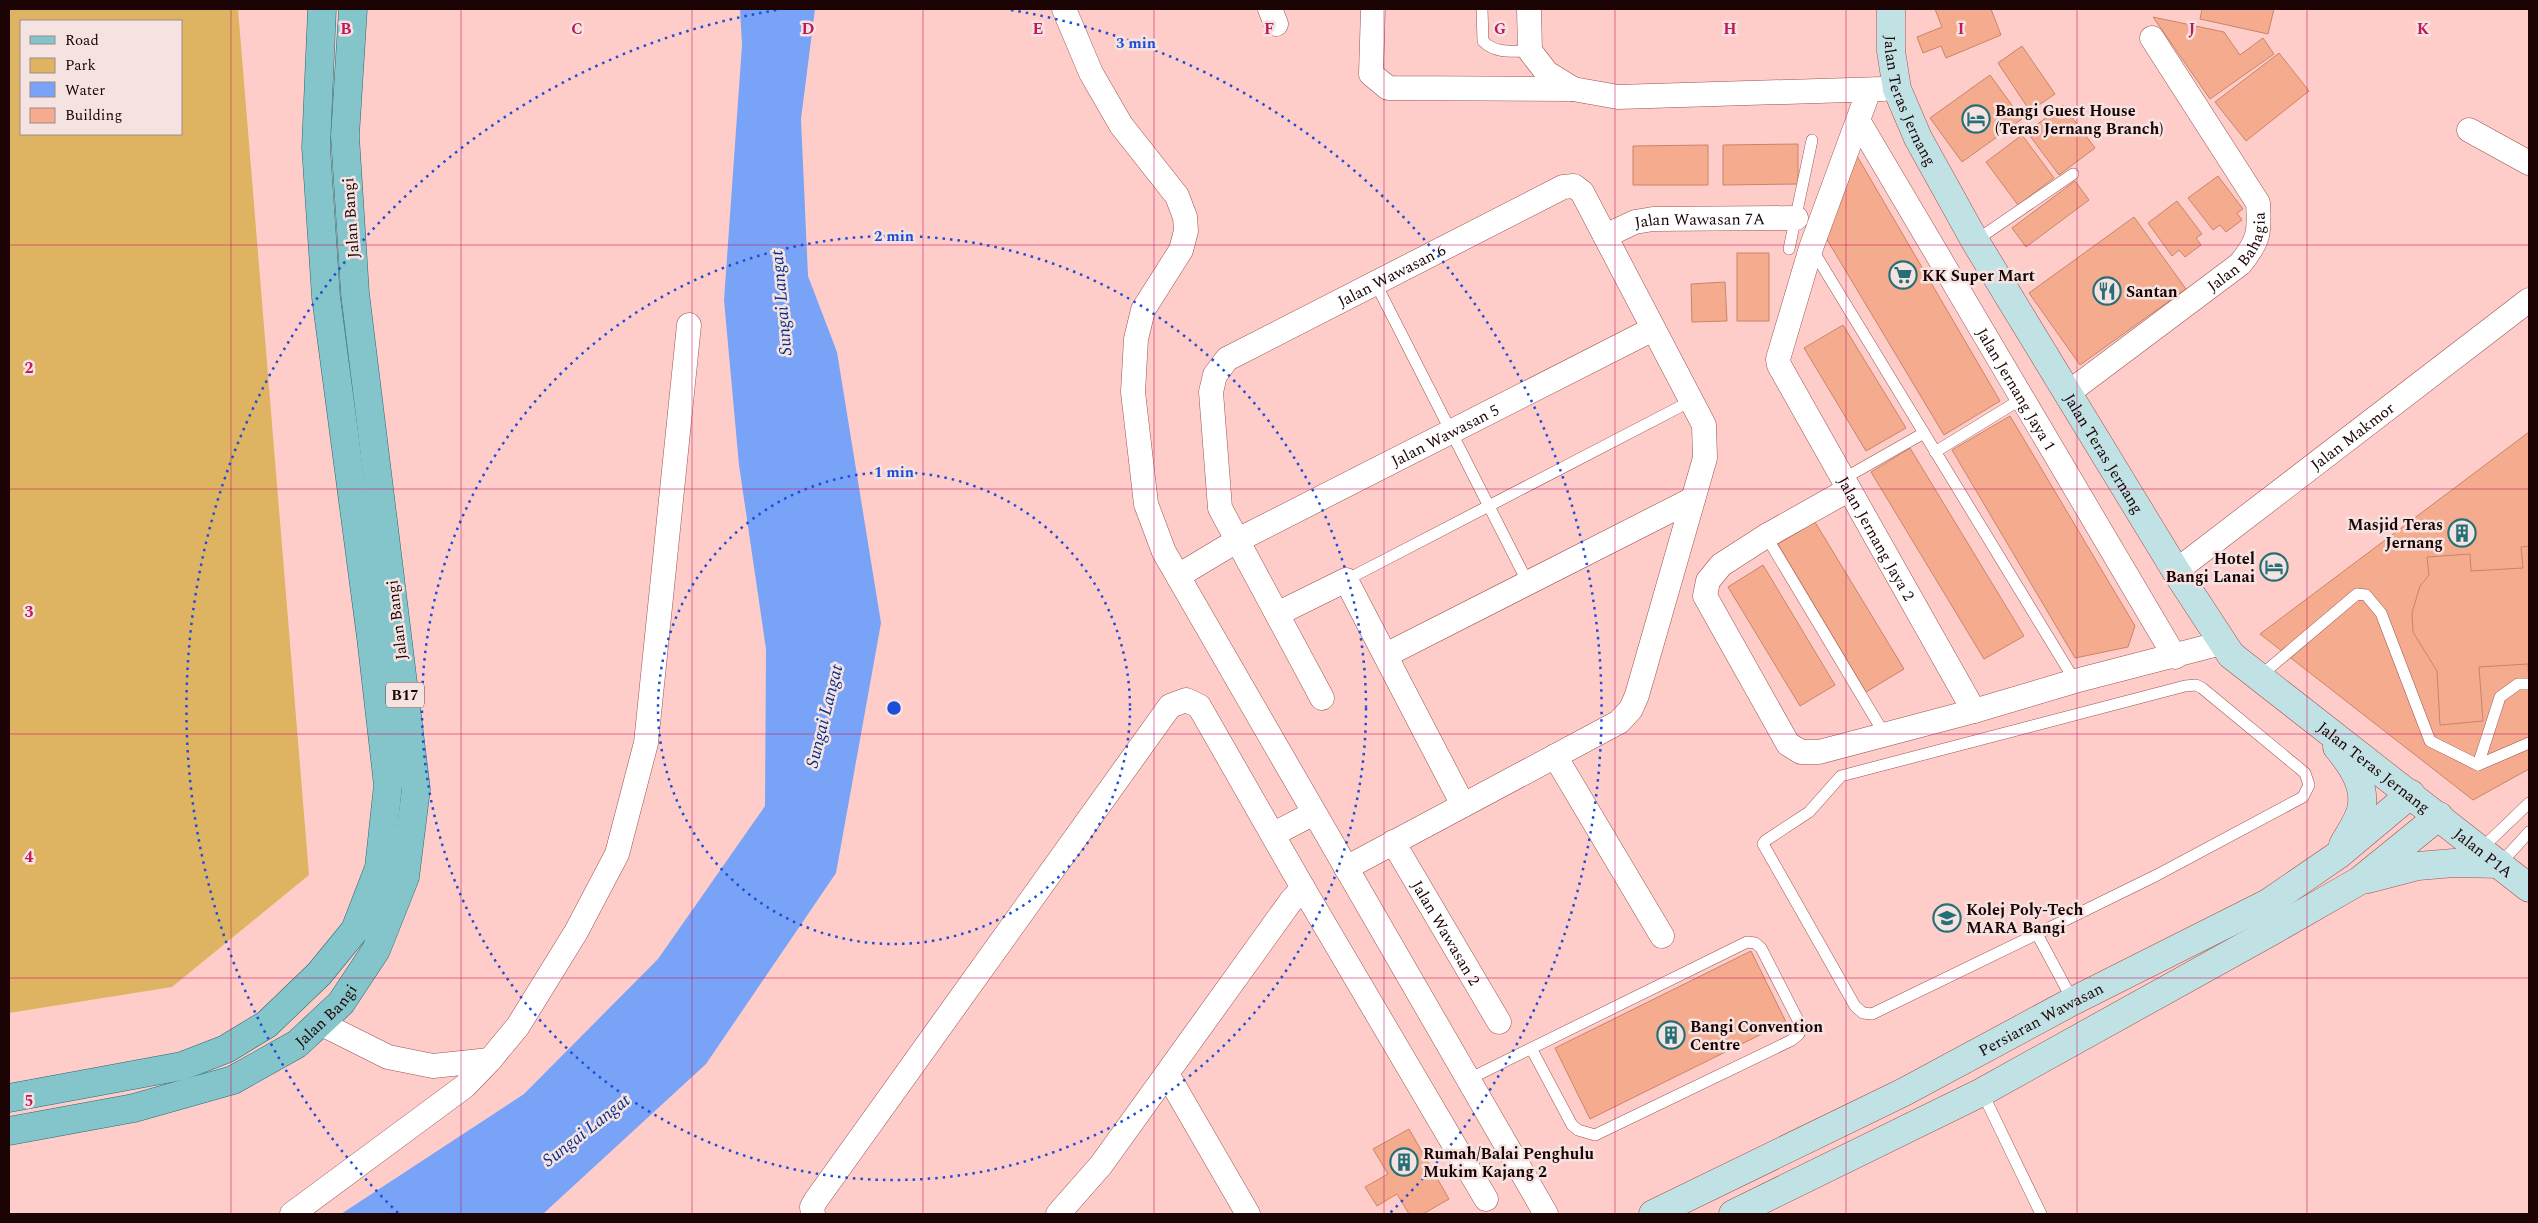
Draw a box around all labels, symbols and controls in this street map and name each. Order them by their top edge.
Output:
text: B [340,17,352,41]
text: C [571,17,583,41]
text: D [802,17,815,41]
text: E [1033,17,1043,41]
text: F [1264,17,1274,41]
text: G [1494,17,1506,41]
text: H [1723,17,1737,41]
text: I [1958,17,1964,41]
text: J [2189,17,2196,41]
text: K [2417,17,2430,41]
legend [20,20,182,135]
text: Road [65,29,99,52]
text: 3 min [1116,32,1156,55]
street label: Jalan Teras Jernang [1878,35,1942,171]
text: Park [65,54,96,77]
text: Water [65,79,105,102]
place label: Bangi Guest House (Teras Jernang Branch) [1995,99,2163,141]
text: Building [65,104,122,127]
hotel icon: Bangi Guest House (Teras Jernang Branch) [1961,104,1991,134]
street label: Jalan Bangi [336,177,366,259]
street label: Jalan Wawasan 7A [1633,207,1765,235]
street label: Jalan Bahagia [2202,212,2272,298]
text: 2 min [874,225,914,248]
street label: Jalan Wawasan 6 [1333,238,1450,314]
water label: Sungai Langat [763,249,800,357]
supermarket icon: KK Super Mart [1888,260,1918,290]
place label: KK Super Mart [1922,264,2035,288]
restaurant icon: Santan [2092,276,2122,306]
place label: Santan [2126,280,2178,304]
street label: Jalan Jernang Jaya 1 [1970,323,2062,456]
text: 2 [25,356,34,380]
street label: Jalan Teras Jernang [2057,389,2149,519]
street label: Jalan Makmor [2306,397,2400,477]
street label: Jalan Wawasan 5 [1387,398,1504,473]
text: 1 min [874,461,914,484]
street label: Jalan Jernang Jaya 2 [1831,472,1920,605]
place label: Masjid Teras Jernang [2348,513,2443,555]
building icon: Masjid Teras Jernang [2447,518,2477,548]
place label: Hotel Bangi Lanai [2165,547,2255,589]
hotel icon: Hotel Bangi Lanai [2259,552,2289,582]
street label: Jalan Bangi [380,578,414,661]
text: 3 [25,600,34,624]
water label: Sungai Langat [799,661,850,771]
road number: B17 [386,682,424,708]
centre of rings [885,699,903,717]
street label: Jalan Teras Jernang [2312,716,2435,820]
street label: Jalan P1A [2448,822,2518,884]
text: 4 [25,845,34,869]
street label: Jalan Wawasan 2 [1405,876,1486,990]
place label: Kolej Poly-Tech MARA Bangi [1966,898,2083,940]
school or university icon: Kolej Poly-Tech MARA Bangi [1932,903,1962,933]
street label: Persiaran Wawasan [1974,977,2108,1063]
street label: Jalan Bangi [290,980,363,1053]
place label: Bangi Convention Centre [1690,1015,1823,1057]
building icon: Bangi Convention Centre [1656,1020,1686,1050]
water label: Sungai Langat [536,1087,636,1174]
text: 5 [25,1089,33,1113]
place label: Rumah/Balai Penghulu Mukim Kajang 2 [1423,1142,1594,1184]
building icon: Rumah/Balai Penghulu Mukim Kajang 2 [1389,1147,1419,1177]

